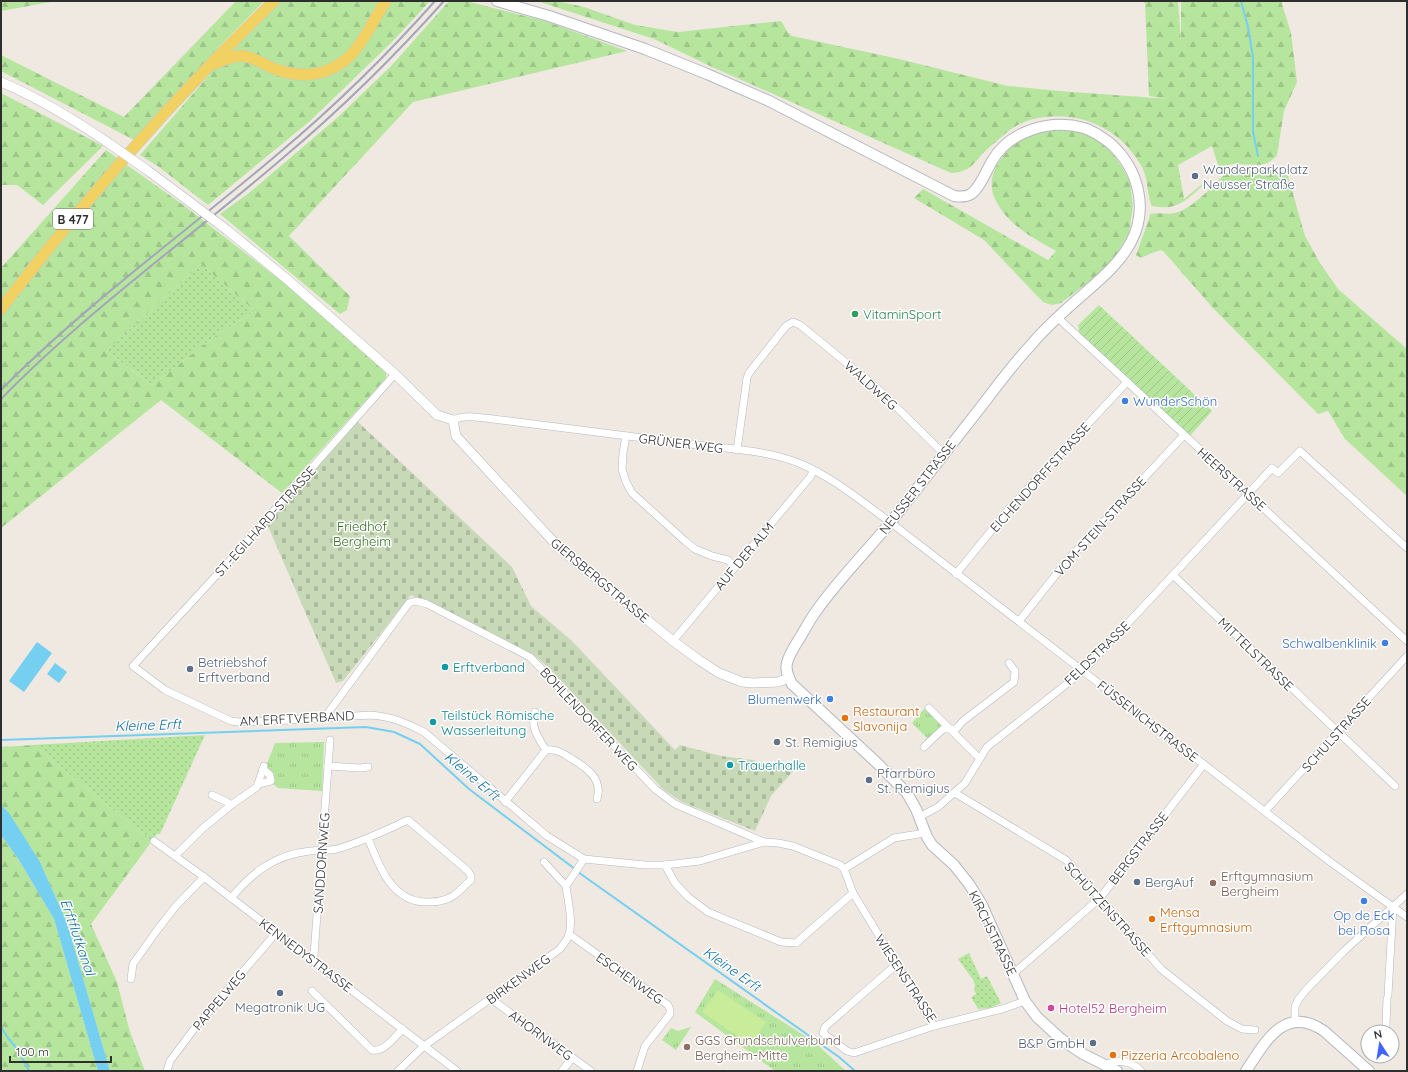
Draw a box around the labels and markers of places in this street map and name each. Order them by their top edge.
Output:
place label: Wanderparkplatz Neusser Straße [1203,161,1308,192]
marker: Wanderparkplatz Neusser Straße [1190,171,1200,181]
place label: VitaminSport [863,306,941,322]
marker: VitaminSport [850,309,860,319]
place label: WunderSchön [1133,393,1217,409]
marker: WunderSchön [1120,396,1130,406]
place label: Schwalbenklinik [1282,635,1377,651]
marker: Schwalbenklinik [1380,638,1390,648]
place label: Betriebshof Erftverband [198,654,270,685]
place label: Erftverband [453,659,525,675]
marker: Erftverband [440,662,450,672]
marker: Betriebshof Erftverband [185,664,195,674]
place label: Blumenwerk [747,691,822,707]
marker: Blumenwerk [825,694,835,704]
place label: Restaurant Slavonija [853,703,919,734]
place label: Teilstück Römische Wasserleitung [441,707,554,738]
marker: Restaurant Slavonija [840,713,850,723]
marker: Teilstück Römische Wasserleitung [428,717,438,727]
place label: St. Remigius [785,734,858,750]
marker: St. Remigius [772,737,782,747]
place label: Trauerhalle [738,757,806,773]
marker: Trauerhalle [725,760,735,770]
place label: Pfarrbüro St. Remigius [877,765,950,796]
marker: Pfarrbüro St. Remigius [864,775,874,785]
place label: Erftgymnasium Bergheim [1221,868,1313,899]
place label: BergAuf [1145,874,1194,890]
marker: BergAuf [1132,877,1142,887]
marker: Erftgymnasium Bergheim [1208,878,1218,888]
marker: Op de Eck bei Rosa [1359,896,1369,906]
place label: Mensa Erftgymnasium [1160,904,1252,935]
place label: Op de Eck bei Rosa [1333,907,1395,938]
marker: Mensa Erftgymnasium [1147,914,1157,924]
marker: Megatronik UG [275,988,285,998]
place label: Megatronik UG [235,999,325,1015]
place label: Hotel52 Bergheim [1059,1000,1167,1016]
marker: Hotel52 Bergheim [1046,1003,1056,1013]
place label: GGS Grundschulverbund Bergheim-Mitte [695,1032,841,1063]
place label: B&P GmbH [1018,1035,1085,1051]
marker: B&P GmbH [1088,1038,1098,1048]
marker: GGS Grundschulverbund Bergheim-Mitte [682,1042,692,1052]
place label: Pizzeria Arcobaleno [1121,1047,1240,1063]
marker: Pizzeria Arcobaleno [1108,1050,1118,1060]

